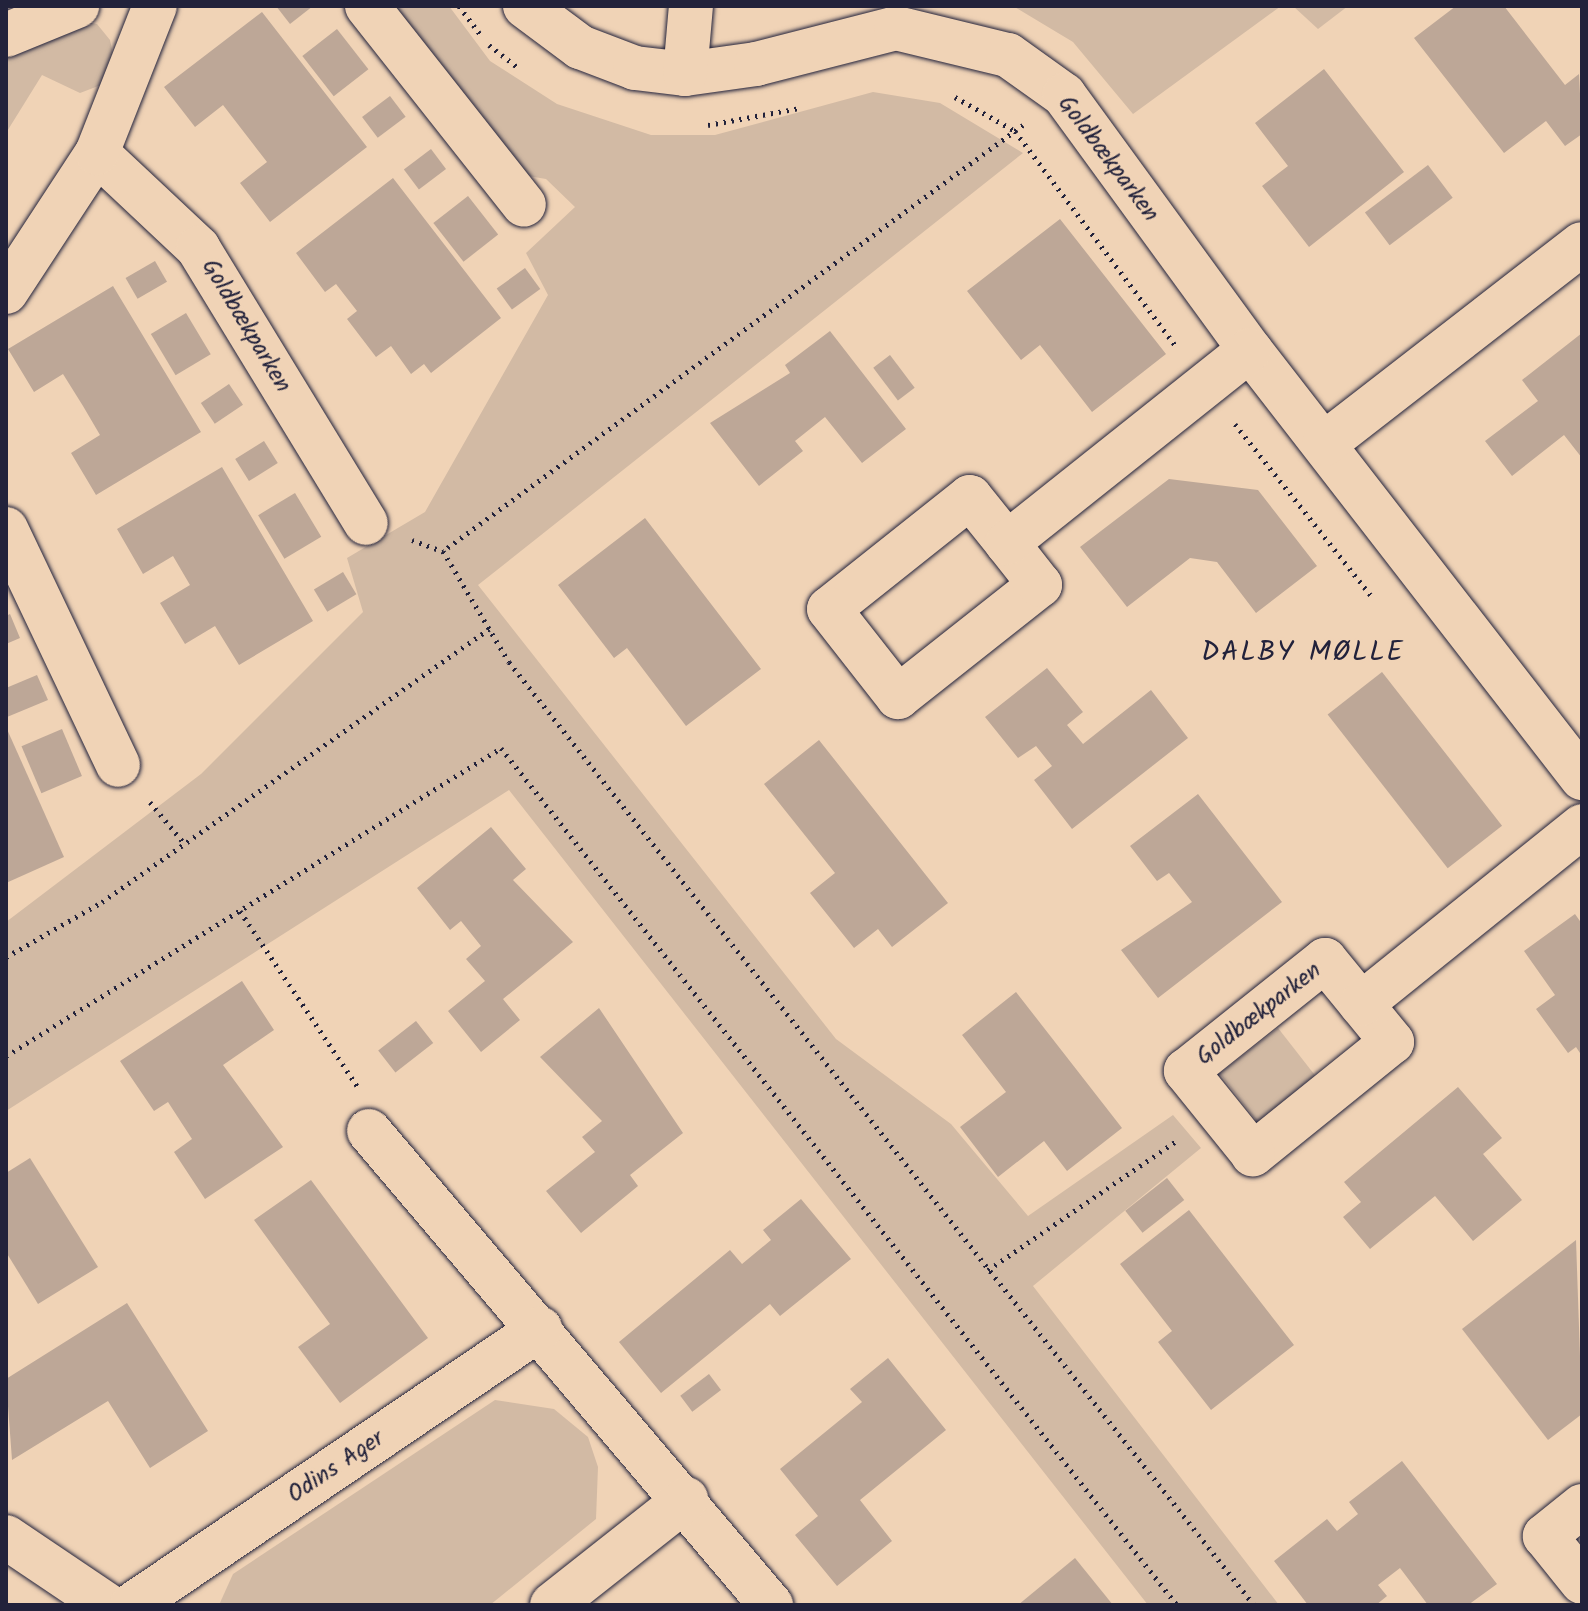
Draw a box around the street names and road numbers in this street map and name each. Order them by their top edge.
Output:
street label: Goldbækparken [1051,90,1165,228]
street label: Goldbækparken [195,254,297,398]
street label: Goldbækparken [1191,956,1327,1072]
street label: Odins Ager [282,1424,390,1510]

